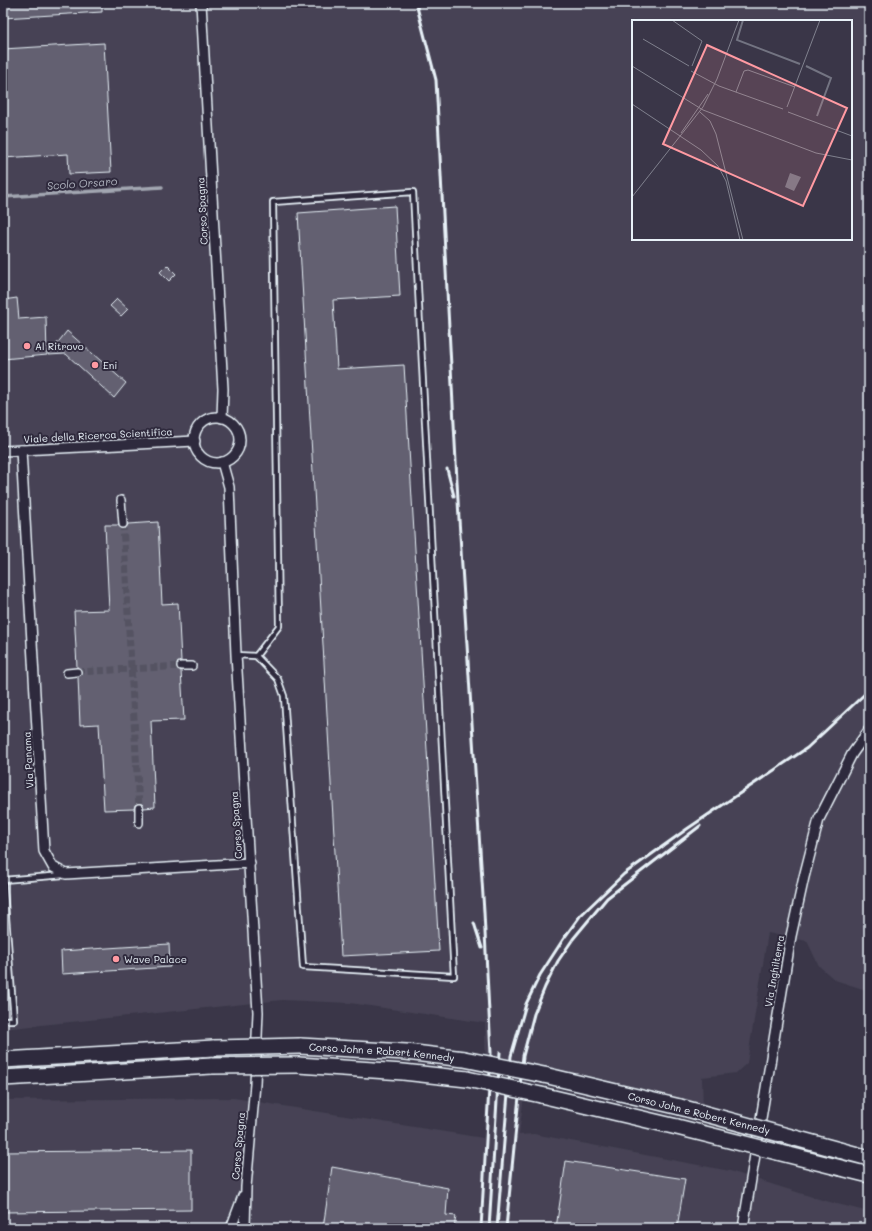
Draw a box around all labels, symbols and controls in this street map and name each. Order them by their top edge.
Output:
inset map [632,20,852,240]
water label: Scolo Orsaro [46,173,118,193]
street label: Corso Spagna [193,177,211,245]
place label: Al Ritrovo [35,339,84,353]
marker: Al Ritrovo [22,341,32,351]
place label: Eni [103,358,117,372]
marker: Eni [90,360,100,370]
street label: Viale della Ricerca Scientifica [23,424,173,446]
street label: Via Panama [20,731,36,789]
street label: Corso Spagna [227,791,245,859]
street label: Via Inghilterra [761,934,787,1008]
place label: Wave Palace [124,952,187,966]
marker: Wave Palace [111,954,121,964]
street label: Corso John e Robert Kennedy [309,1040,455,1065]
street label: Corso John e Robert Kennedy [627,1089,771,1137]
street label: Corso Spagna [228,1112,248,1180]

